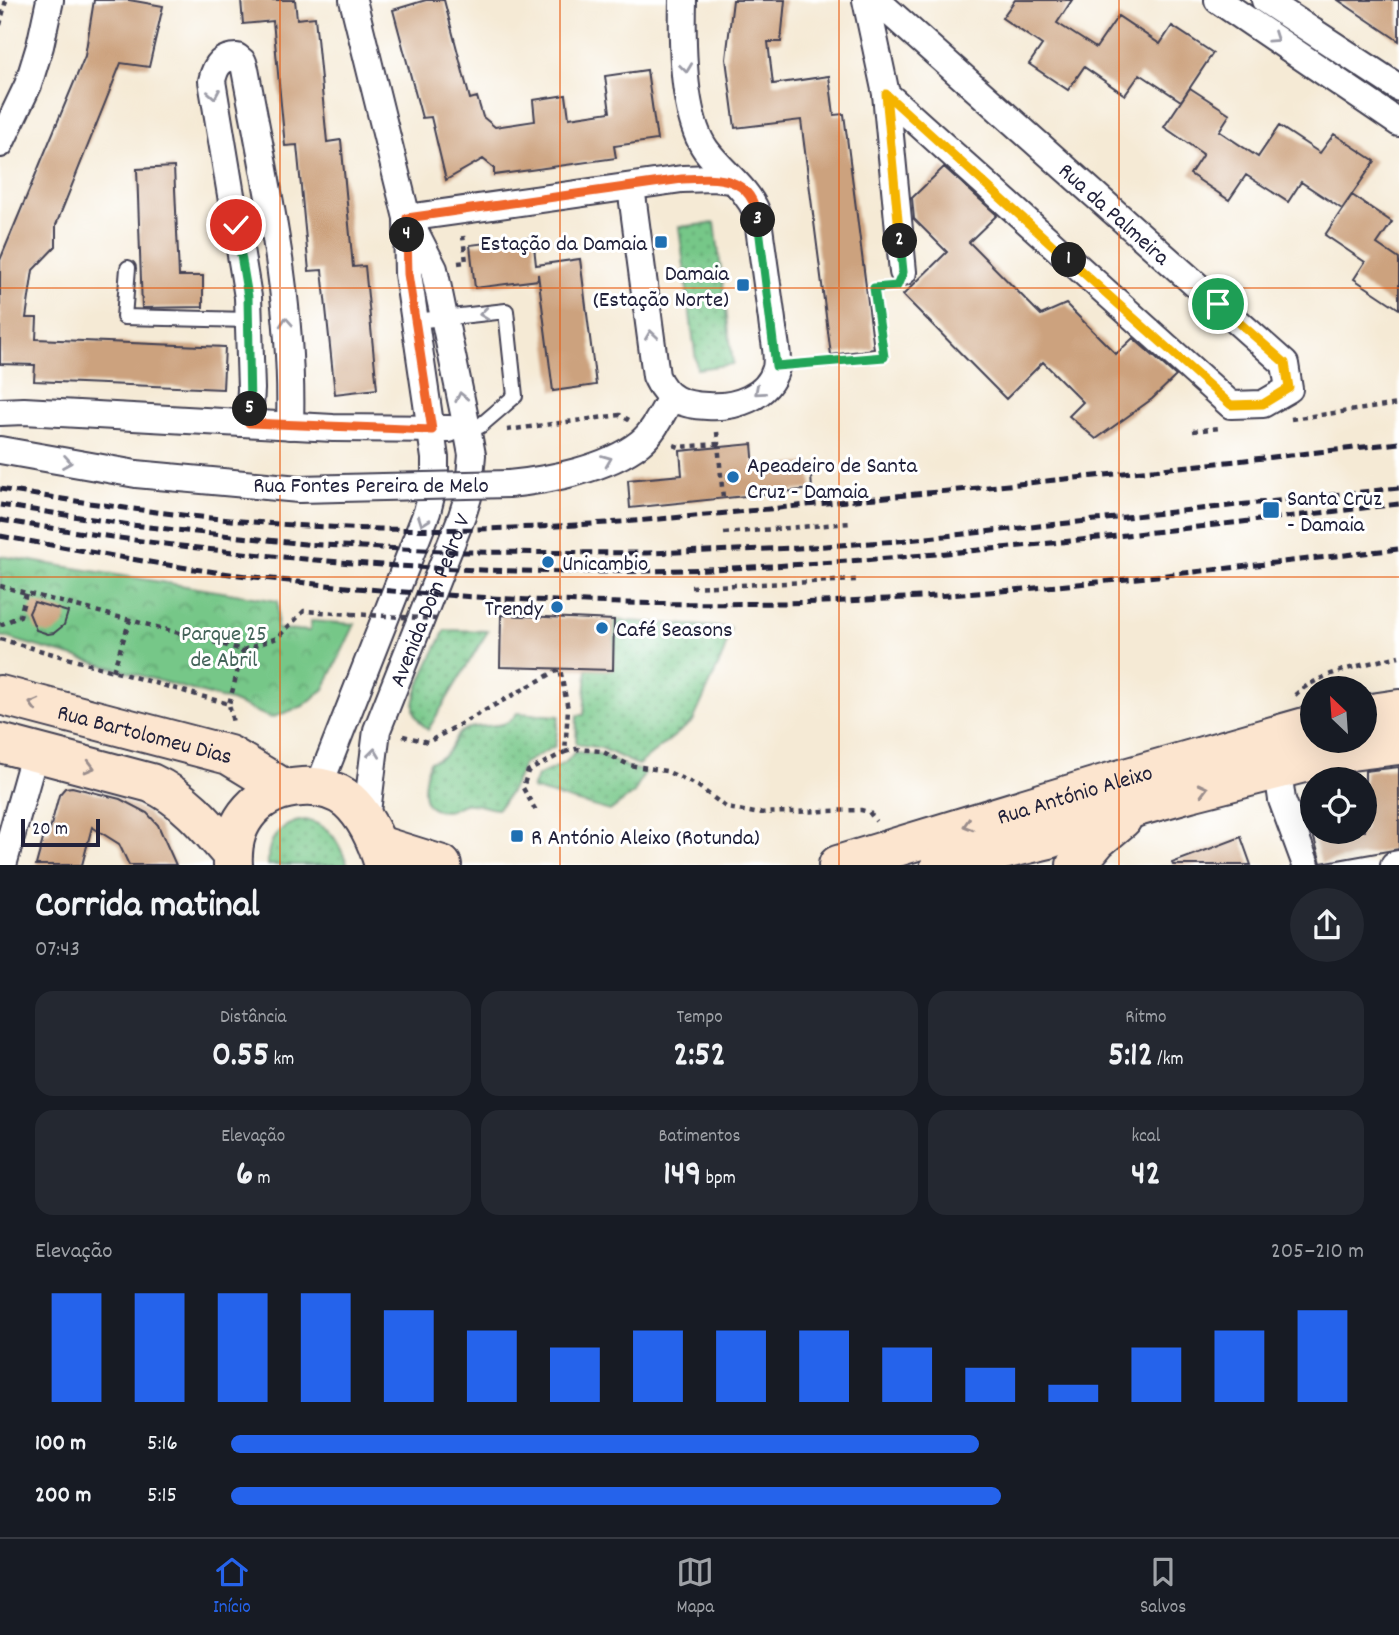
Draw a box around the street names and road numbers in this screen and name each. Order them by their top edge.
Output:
street label: Rua da Palmeira [1050,156,1177,276]
street label: Rua Fontes Pereira de Melo [253,471,489,504]
street label: Avenida Dom Pedro V [383,509,481,692]
street label: Rua Bartolomeu Dias [53,698,235,775]
street label: Rua António Aleixo [994,758,1157,836]

